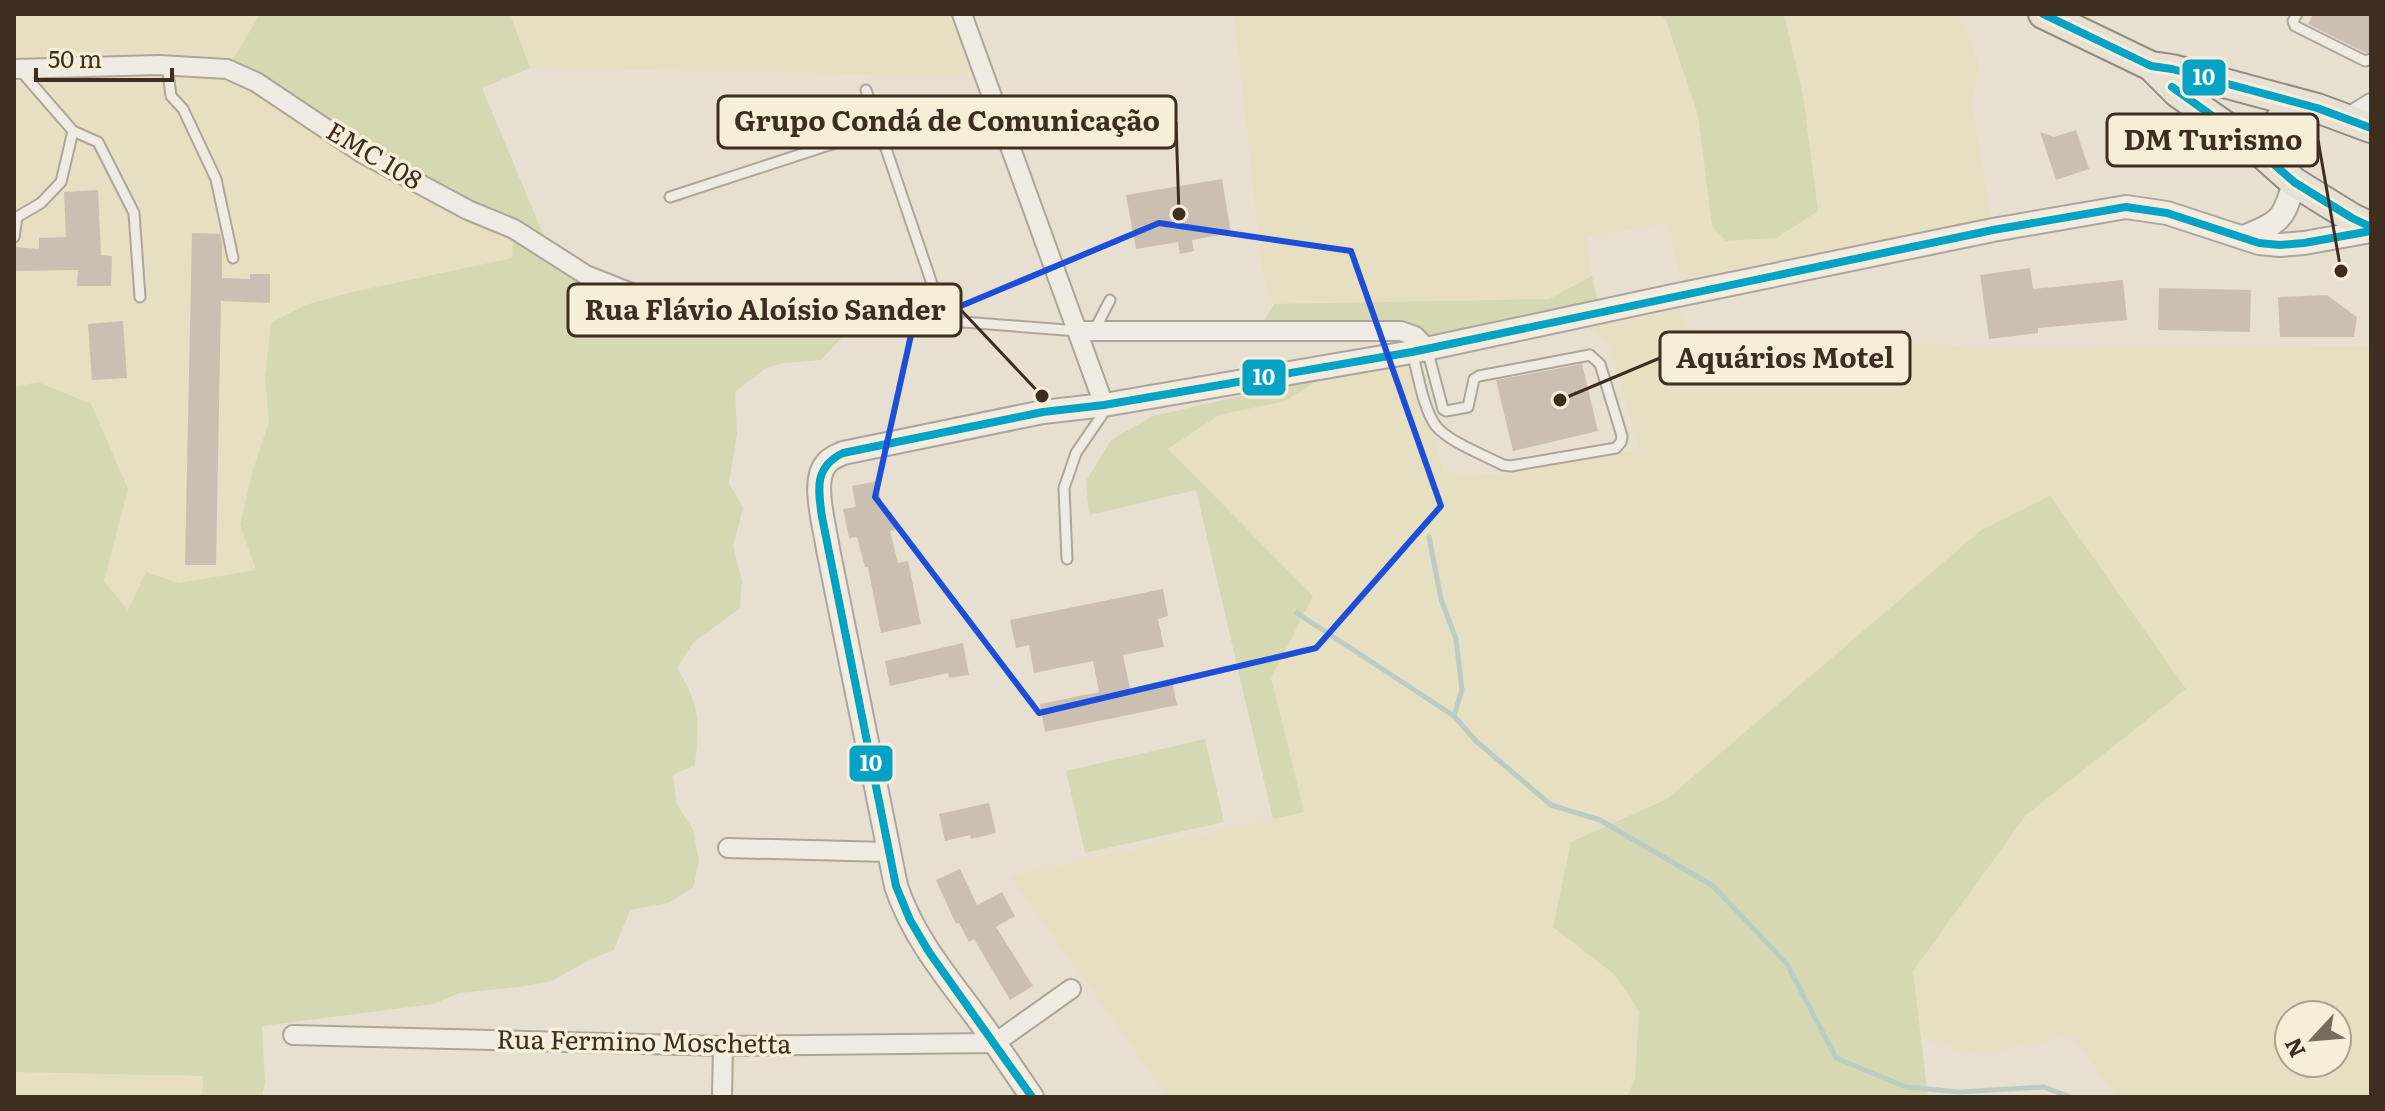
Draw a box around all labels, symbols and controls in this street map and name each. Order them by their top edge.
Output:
scale bar [36,32,172,82]
text: 50 m [48,40,102,75]
line badge: 10 [2181,58,2227,97]
text: 10 [2193,59,2215,92]
callout: Grupo Condá de Comunicação [718,96,1176,148]
text: Grupo Condá de Comunicação [734,98,1160,140]
street label: EMC 108 [320,110,431,198]
callout: DM Turismo [2107,114,2318,166]
text: DM Turismo [2124,117,2302,159]
callout: Rua Flávio Aloísio Sander [568,284,961,336]
text: Rua Flávio Aloísio Sander [584,287,946,329]
callout: Aquários Motel [1660,332,1910,384]
text: Aquários Motel [1676,335,1894,377]
line badge: 10 [1241,358,1287,397]
text: 10 [1253,359,1275,392]
line badge: 10 [848,744,894,783]
text: 10 [860,745,882,778]
north arrow [2273,999,2353,1079]
street label: Rua Fermino Moschetta [496,1017,792,1062]
text: N [2275,1033,2313,1064]

